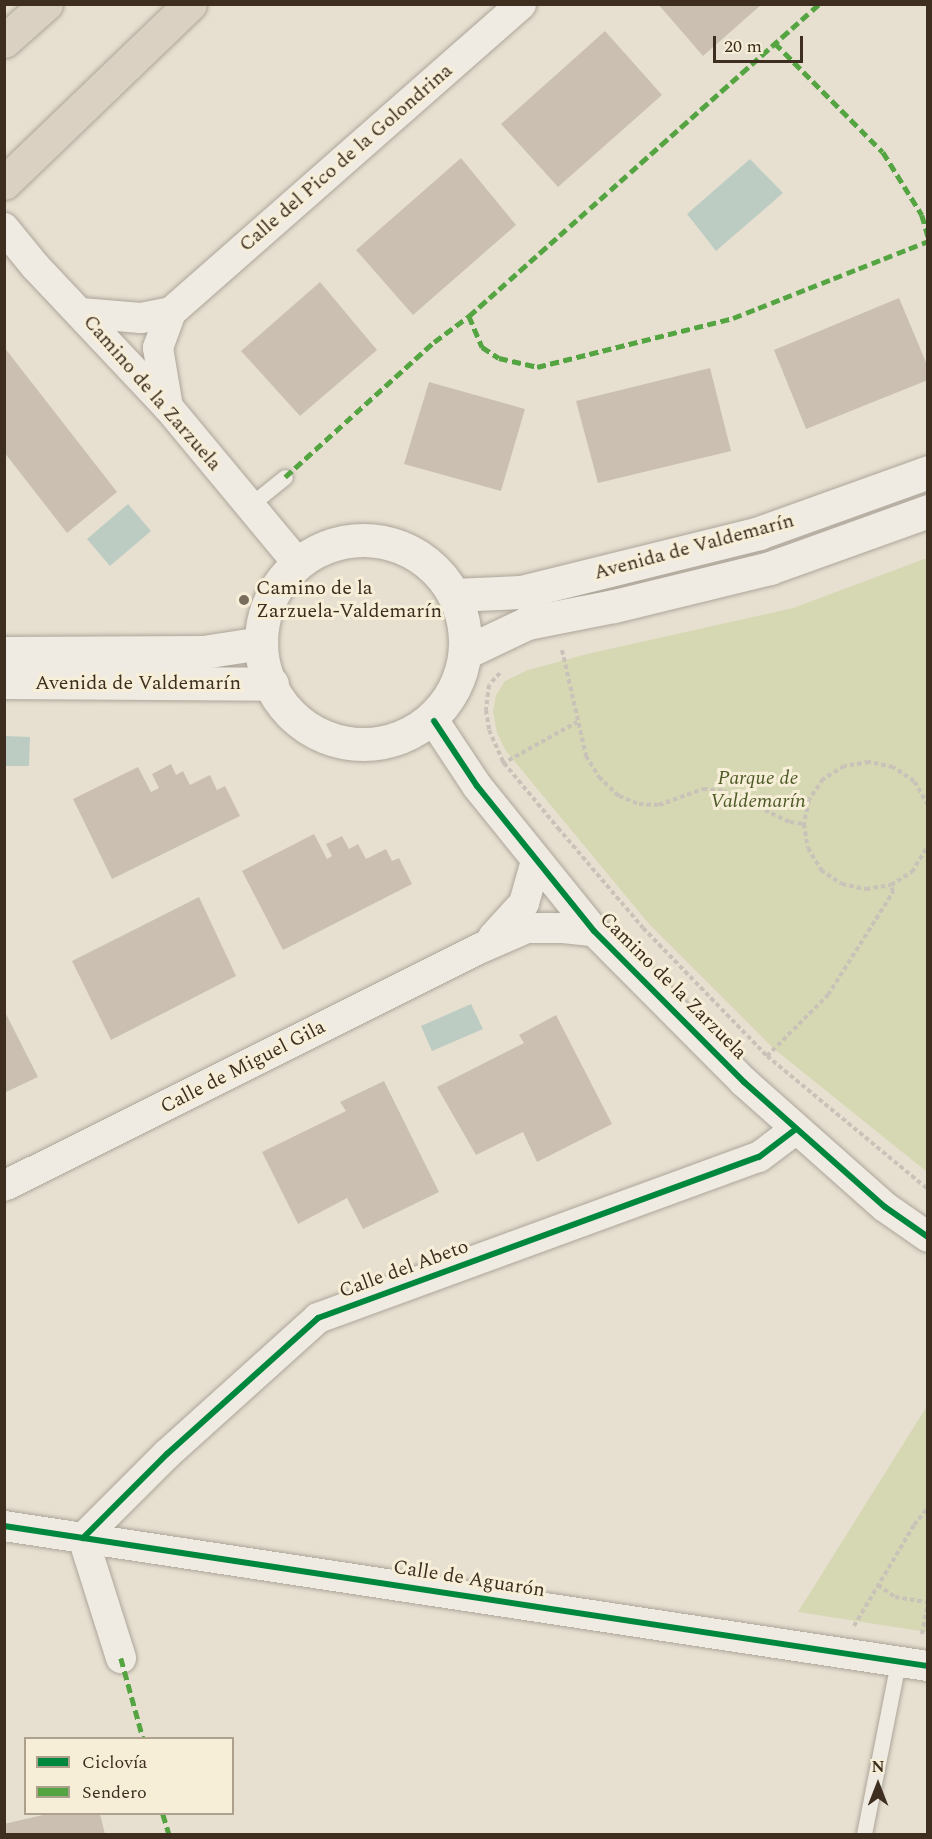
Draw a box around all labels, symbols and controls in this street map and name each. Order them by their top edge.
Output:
scale bar [716,24,806,62]
text: 20 m [724,33,762,60]
street label: Calle del Pico de la Golondrina [235,59,457,257]
street label: Camino de la Zarzuela [78,310,226,476]
street label: Avenida de Valdemarín [591,509,797,585]
place label: Camino de la Zarzuela-Valdemarín [256,576,442,623]
marker: Camino de la Zarzuela-Valdemarín [237,593,251,607]
street label: Avenida de Valdemarín [35,671,241,695]
park label: Parque de Valdemarín [710,766,806,813]
street label: Camino de la Zarzuela [594,907,752,1065]
street label: Calle de Miguel Gila [157,1015,329,1119]
street label: Calle del Abeto [336,1234,472,1304]
street label: Calle de Aguarón [391,1555,547,1603]
legend [24,1737,234,1815]
text: Ciclovía [82,1749,147,1776]
north arrow [848,1755,908,1815]
text: N [871,1755,885,1779]
text: Sendero [82,1779,147,1806]

